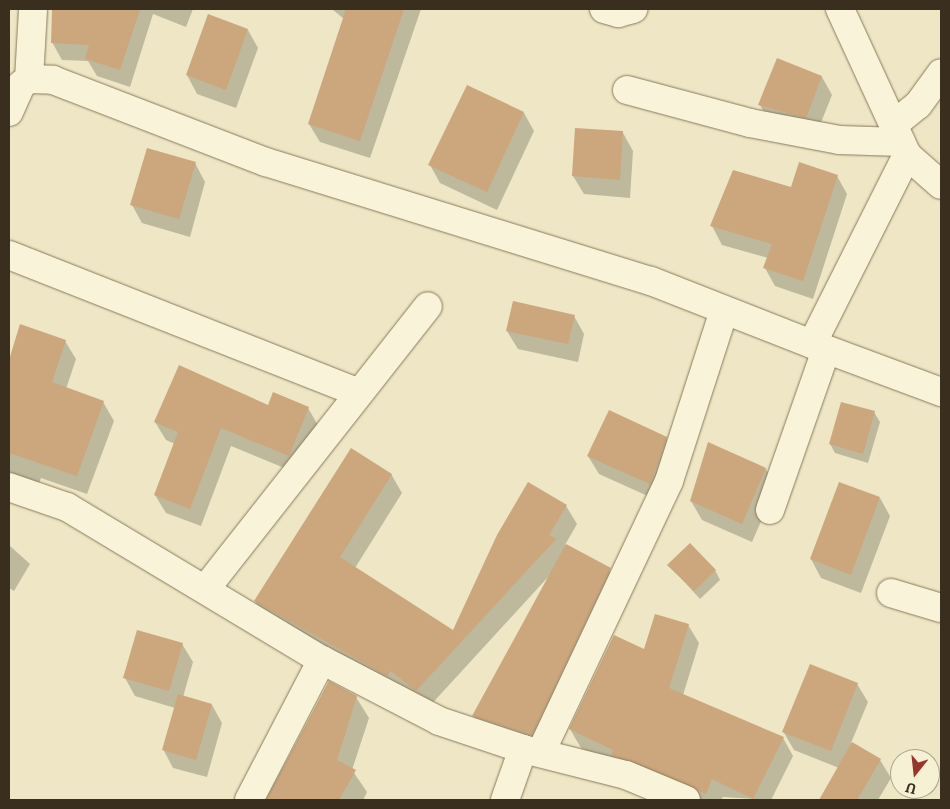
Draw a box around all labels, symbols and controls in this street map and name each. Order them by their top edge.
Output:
north arrow [890,749,940,799]
text: U [904,778,918,798]

